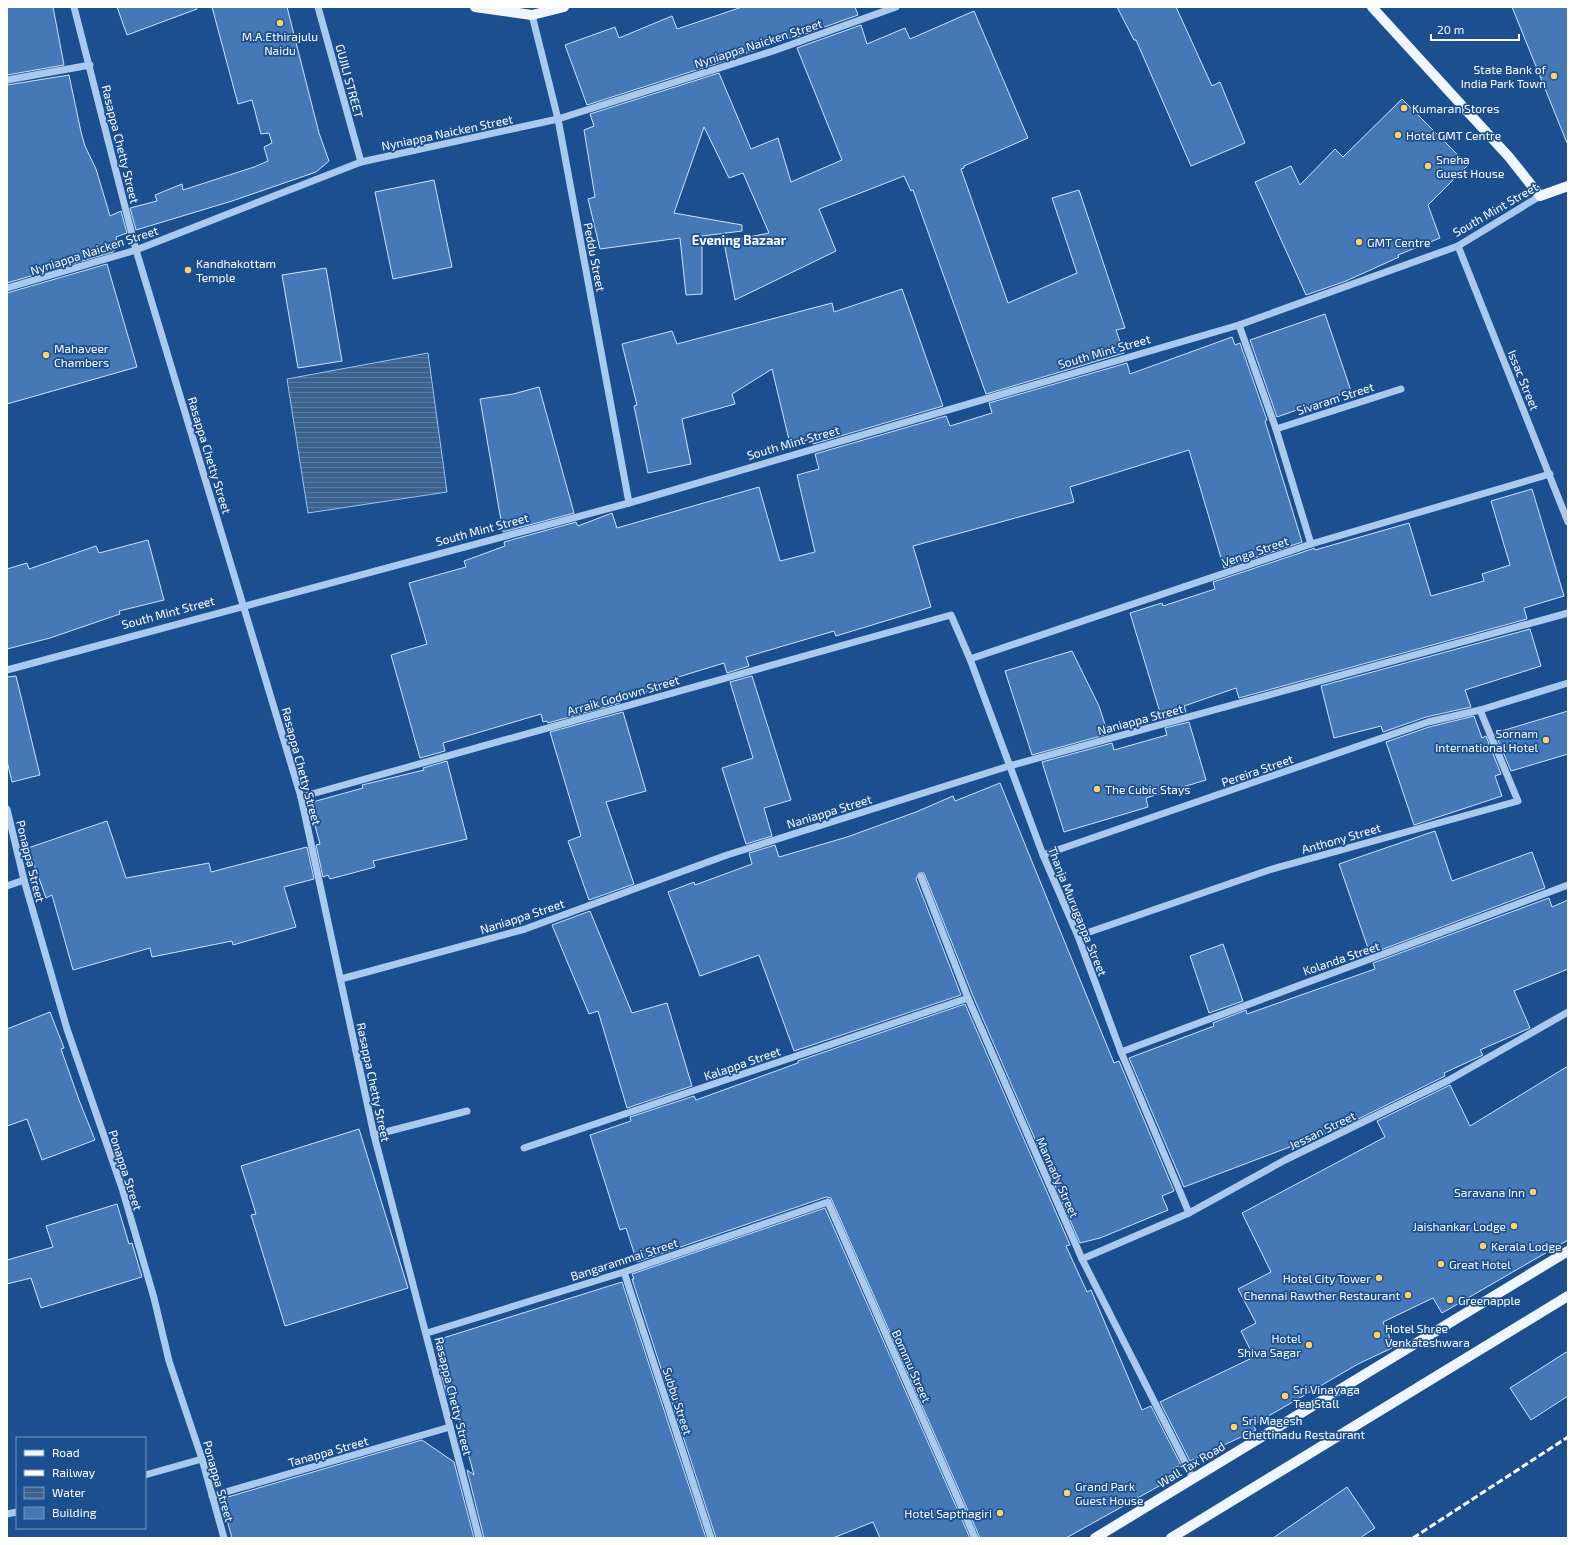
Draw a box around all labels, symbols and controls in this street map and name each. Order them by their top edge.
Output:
street label: Nyniappa Naicken Street [692,16,824,70]
scale bar [1431,16,1519,42]
marker: M.A.Ethirajulu Naidu [275,18,285,28]
text: 20 m [1437,22,1464,36]
place label: M.A.Ethirajulu Naidu [242,29,318,57]
street label: GUJILI STREET [333,42,367,120]
place label: State Bank of India Park Town [1461,62,1546,90]
marker: State Bank of India Park Town [1549,71,1559,81]
street label: Rasappa Chetty Street [100,83,143,205]
place label: Kumaran Stores [1412,101,1499,115]
marker: Kumaran Stores [1399,103,1409,113]
street label: Nyniappa Naicken Street [380,111,514,153]
place label: Hotel GMT Centre [1406,128,1501,142]
marker: Hotel GMT Centre [1393,130,1403,140]
place label: Sneha Guest House [1436,152,1504,180]
marker: Sneha Guest House [1423,161,1433,171]
street label: South Mint Street [1450,179,1540,239]
street label: Peddu Street [581,221,609,293]
street label: Nyniappa Naicken Street [28,223,160,277]
district label: Evening Bazaar [692,232,787,248]
place label: GMT Centre [1367,235,1430,249]
marker: GMT Centre [1354,237,1364,247]
place label: Kandhakottam Temple [196,256,276,284]
marker: Kandhakottam Temple [183,265,193,275]
street label: South Mint Street [1056,331,1152,371]
place label: Mahaveer Chambers [54,341,109,369]
street label: Issac Street [1506,348,1543,413]
marker: Mahaveer Chambers [41,350,51,360]
street label: Sivaram Street [1295,379,1376,417]
street label: Rasappa Chetty Street [186,395,235,515]
street label: South Mint Street [745,422,841,462]
street label: South Mint Street [434,510,530,548]
street label: Venga Street [1220,533,1291,569]
street label: South Mint Street [120,593,216,631]
street label: Arraik Godown Street [565,672,681,718]
street label: Naniappa Street [1096,701,1185,737]
street label: Rasappa Chetty Street [280,706,325,827]
place label: Sornam International Hotel [1435,726,1538,754]
marker: Sornam International Hotel [1541,735,1551,745]
street label: Pereira Street [1219,751,1295,789]
place label: The Cubic Stays [1105,782,1190,796]
marker: The Cubic Stays [1092,784,1102,794]
street label: Naniappa Street [785,791,874,831]
street label: Ponappa Street [14,819,48,904]
street label: Anthony Street [1300,820,1383,856]
street label: Thanja Murugappa Street [1045,844,1111,979]
street label: Naniappa Street [478,896,566,936]
street label: Kolanda Street [1301,938,1382,978]
street label: Rasappa Chetty Street [355,1021,394,1143]
street label: Kalappa Street [702,1043,783,1083]
street label: Jessan Street [1286,1108,1358,1152]
street label: Ponappa Street [106,1128,146,1212]
street label: Mannady Street [1034,1135,1082,1220]
place label: Saravana Inn [1454,1185,1525,1199]
marker: Saravana Inn [1528,1187,1538,1197]
place label: Jaishankar Lodge [1413,1219,1506,1233]
marker: Jaishankar Lodge [1509,1221,1519,1231]
street label: Bangarammai Street [568,1235,680,1283]
place label: Kerala Lodge [1491,1239,1562,1253]
marker: Kerala Lodge [1478,1241,1488,1251]
place label: Great Hotel [1449,1257,1511,1271]
marker: Great Hotel [1436,1259,1446,1269]
place label: Hotel City Tower [1283,1271,1371,1285]
marker: Hotel City Tower [1374,1273,1384,1283]
place label: Chennai Rawther Restaurant [1244,1288,1400,1302]
marker: Chennai Rawther Restaurant [1403,1290,1413,1300]
place label: Greenapple [1458,1293,1521,1307]
marker: Greenapple [1445,1295,1455,1305]
place label: Hotel Shree Venkateshwara [1385,1321,1470,1349]
street label: Bommu Street [890,1327,934,1405]
marker: Hotel Shree Venkateshwara [1372,1330,1382,1340]
place label: Hotel Shiva Sagar [1237,1331,1301,1359]
street label: Rasappa Chetty Street [433,1335,476,1457]
marker: Hotel Shiva Sagar [1304,1340,1314,1350]
street label: Subbu Street [661,1365,696,1437]
place label: Sri Vinayaga Tea Stall [1293,1382,1360,1410]
marker: Sri Vinayaga Tea Stall [1280,1391,1290,1401]
place label: Sri Magesh Chettinadu Restaurant [1242,1413,1366,1441]
marker: Sri Magesh Chettinadu Restaurant [1229,1422,1239,1432]
street label: Tanappa Street [286,1433,370,1469]
legend [16,1437,146,1529]
street label: Wall Tax Road [1155,1438,1227,1490]
street label: Ponappa Street [201,1439,237,1524]
text: Road [52,1445,80,1459]
text: Railway [52,1465,96,1479]
place label: Grand Park Guest House [1075,1479,1143,1507]
text: Water [52,1485,86,1499]
marker: Grand Park Guest House [1062,1488,1072,1498]
text: Building [52,1505,97,1519]
place label: Hotel Sapthagiri [904,1506,992,1520]
marker: Hotel Sapthagiri [995,1508,1005,1518]

